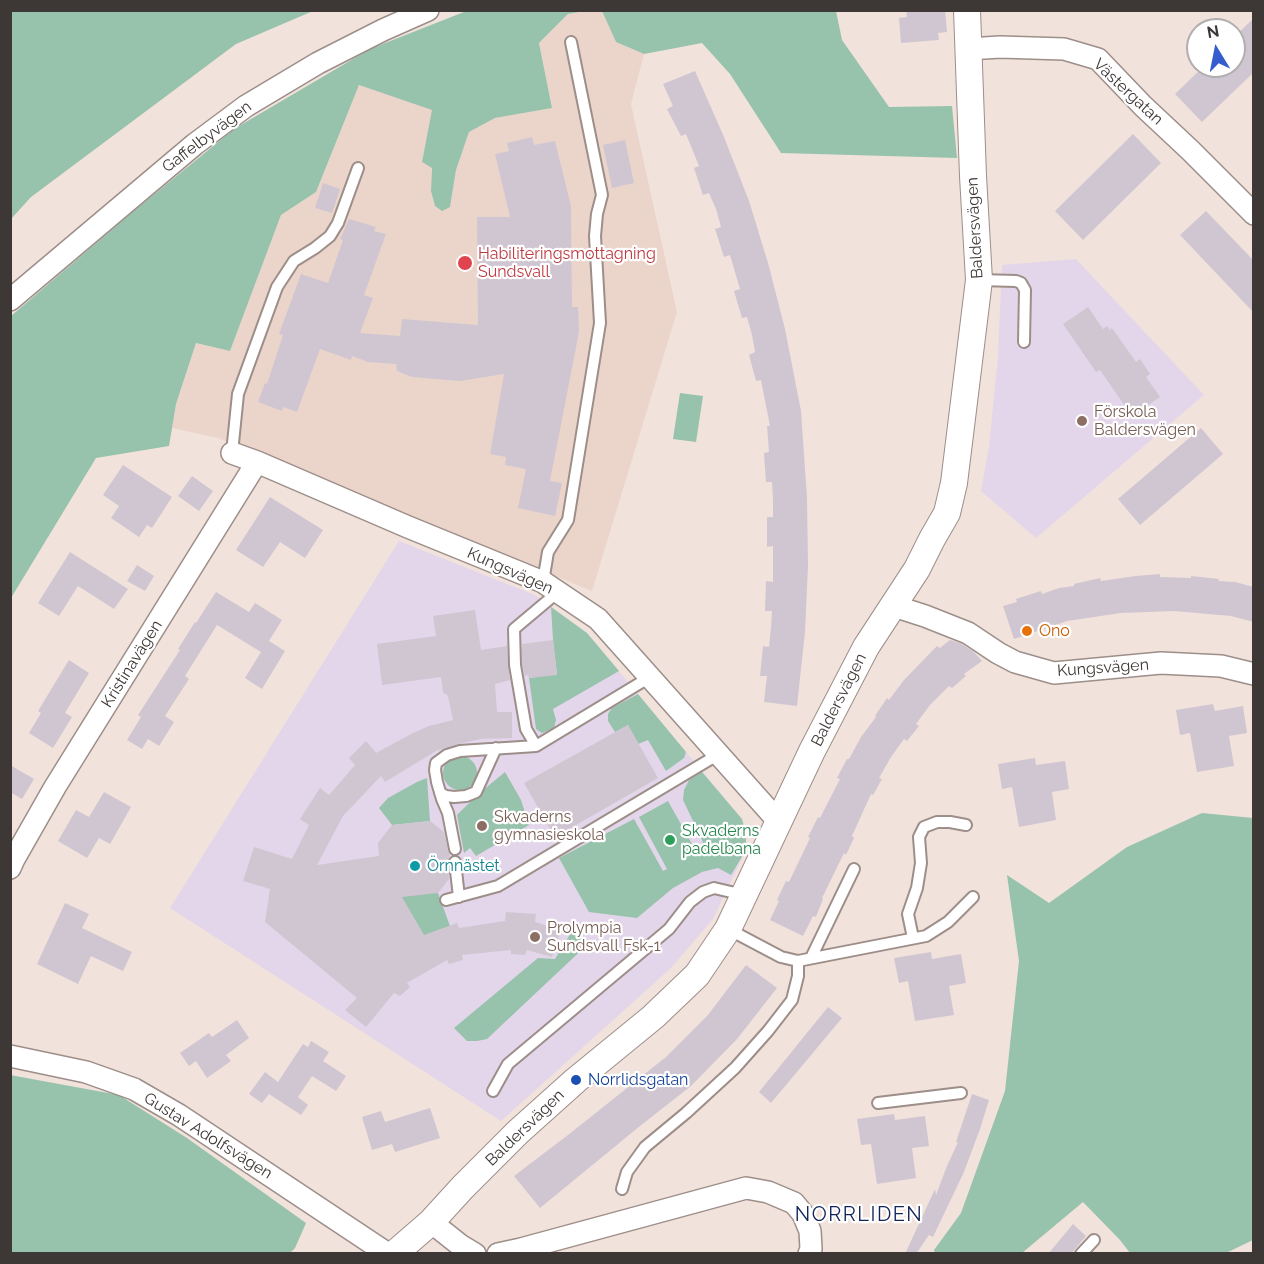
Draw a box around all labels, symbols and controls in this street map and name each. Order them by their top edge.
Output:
north arrow [1186,18,1246,78]
text: N [1205,21,1221,42]
street label: Västergatan [1089,55,1167,129]
street label: Gaffelbyvägen [159,97,255,177]
street label: Baldersvägen [963,177,987,279]
place label: Habiliteringsmottagning Sundsvall [478,244,656,282]
marker: Habiliteringsmottagning Sundsvall [456,254,474,272]
place label: Förskola Baldersvägen [1094,402,1196,440]
marker: Förskola Baldersvägen [1075,414,1089,428]
street label: Kungsvägen [464,544,556,598]
street label: Kristinavägen [98,617,166,711]
place label: Ono [1039,621,1070,641]
marker: Ono [1020,624,1034,638]
street label: Baldersvägen [807,650,871,750]
street label: Kungsvägen [1056,655,1150,681]
place label: Skvaderns gymnasieskola [494,807,604,845]
marker: Skvaderns gymnasieskola [475,819,489,833]
place label: Skvaderns padelbana [682,821,761,859]
marker: Skvaderns padelbana [663,833,677,847]
place label: Örnnästet [427,856,500,876]
marker: Örnnästet [408,859,422,873]
place label: Prolympia Sundsvall Fsk-1 [547,918,661,956]
marker: Prolympia Sundsvall Fsk-1 [528,930,542,944]
place label: Norrlidsgatan [588,1070,688,1090]
marker: Norrlidsgatan [569,1073,583,1087]
street label: Baldersvägen [482,1086,568,1170]
street label: Gustav Adolfsvägen [140,1089,276,1183]
district label: NORRLIDEN [795,1203,923,1227]

